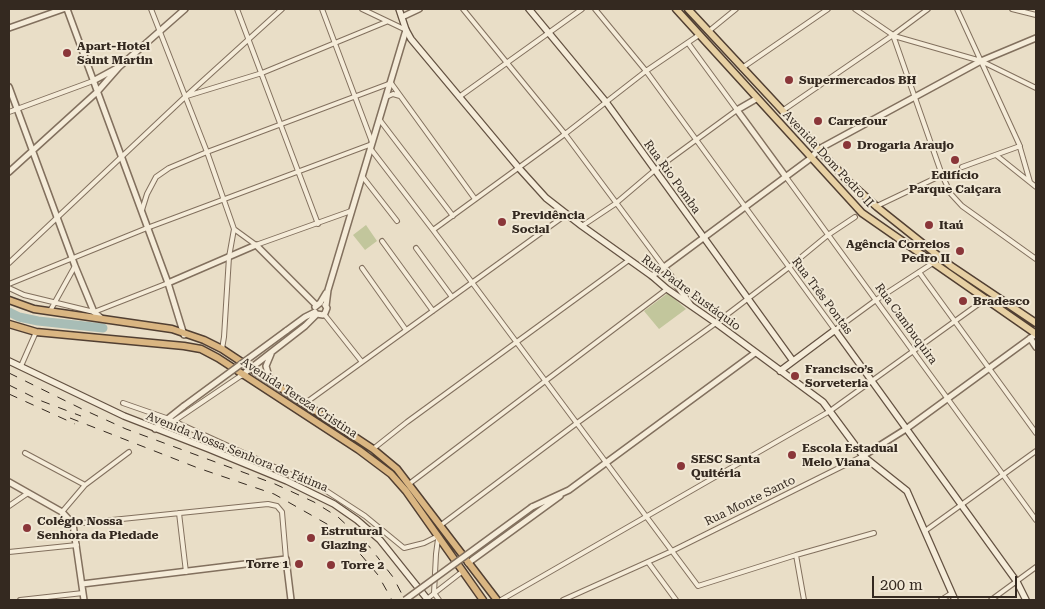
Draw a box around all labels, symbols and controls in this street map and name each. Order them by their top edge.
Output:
place label: Apart-Hotel Saint Martin [77,39,153,67]
marker: Apart-Hotel Saint Martin [61,47,73,59]
place label: Supermercados BH [799,73,917,87]
marker: Supermercados BH [783,74,795,86]
street label: Avenida Dom Pedro II [779,108,877,210]
place label: Carrefour [828,114,887,128]
marker: Carrefour [812,115,824,127]
street label: Rua Rio Pomba [640,137,704,217]
place label: Drogaria Araujo [857,138,954,152]
marker: Drogaria Araujo [841,139,853,151]
marker: Edifício Parque Caiçara [949,154,961,166]
place label: Edifício Parque Caiçara [909,168,1001,196]
place label: Previdência Social [512,208,585,236]
marker: Previdência Social [496,216,508,228]
place label: Itaú [939,218,964,232]
marker: Itaú [923,219,935,231]
place label: Agência Correios Pedro II [846,237,950,265]
marker: Agência Correios Pedro II [954,245,966,257]
street label: Rua Padre Eustáquio [639,252,743,334]
street label: Rua Três Pontas [788,255,856,337]
street label: Rua Cambuquira [872,281,940,367]
place label: Bradesco [973,294,1030,308]
marker: Bradesco [957,295,969,307]
street label: Avenida Tereza Cristina [238,355,360,441]
place label: Francisco’s Sorveteria [805,362,873,390]
marker: Francisco’s Sorveteria [789,370,801,382]
street label: Avenida Nossa Senhora de Fátima [144,409,330,495]
place label: Escola Estadual Melo Viana [802,441,898,469]
marker: Escola Estadual Melo Viana [786,449,798,461]
place label: SESC Santa Quitéria [691,452,760,480]
marker: SESC Santa Quitéria [675,460,687,472]
street label: Rua Monte Santo [702,473,798,529]
place label: Colégio Nossa Senhora da Piedade [37,514,159,542]
marker: Colégio Nossa Senhora da Piedade [21,522,33,534]
place label: Estrutural Glazing [321,524,382,552]
marker: Estrutural Glazing [305,532,317,544]
place label: Torre 1 [246,557,289,571]
marker: Torre 1 [293,558,305,570]
place label: Torre 2 [341,558,384,572]
marker: Torre 2 [325,559,337,571]
scale bar [875,566,1020,598]
text: 200 m [880,576,923,594]

